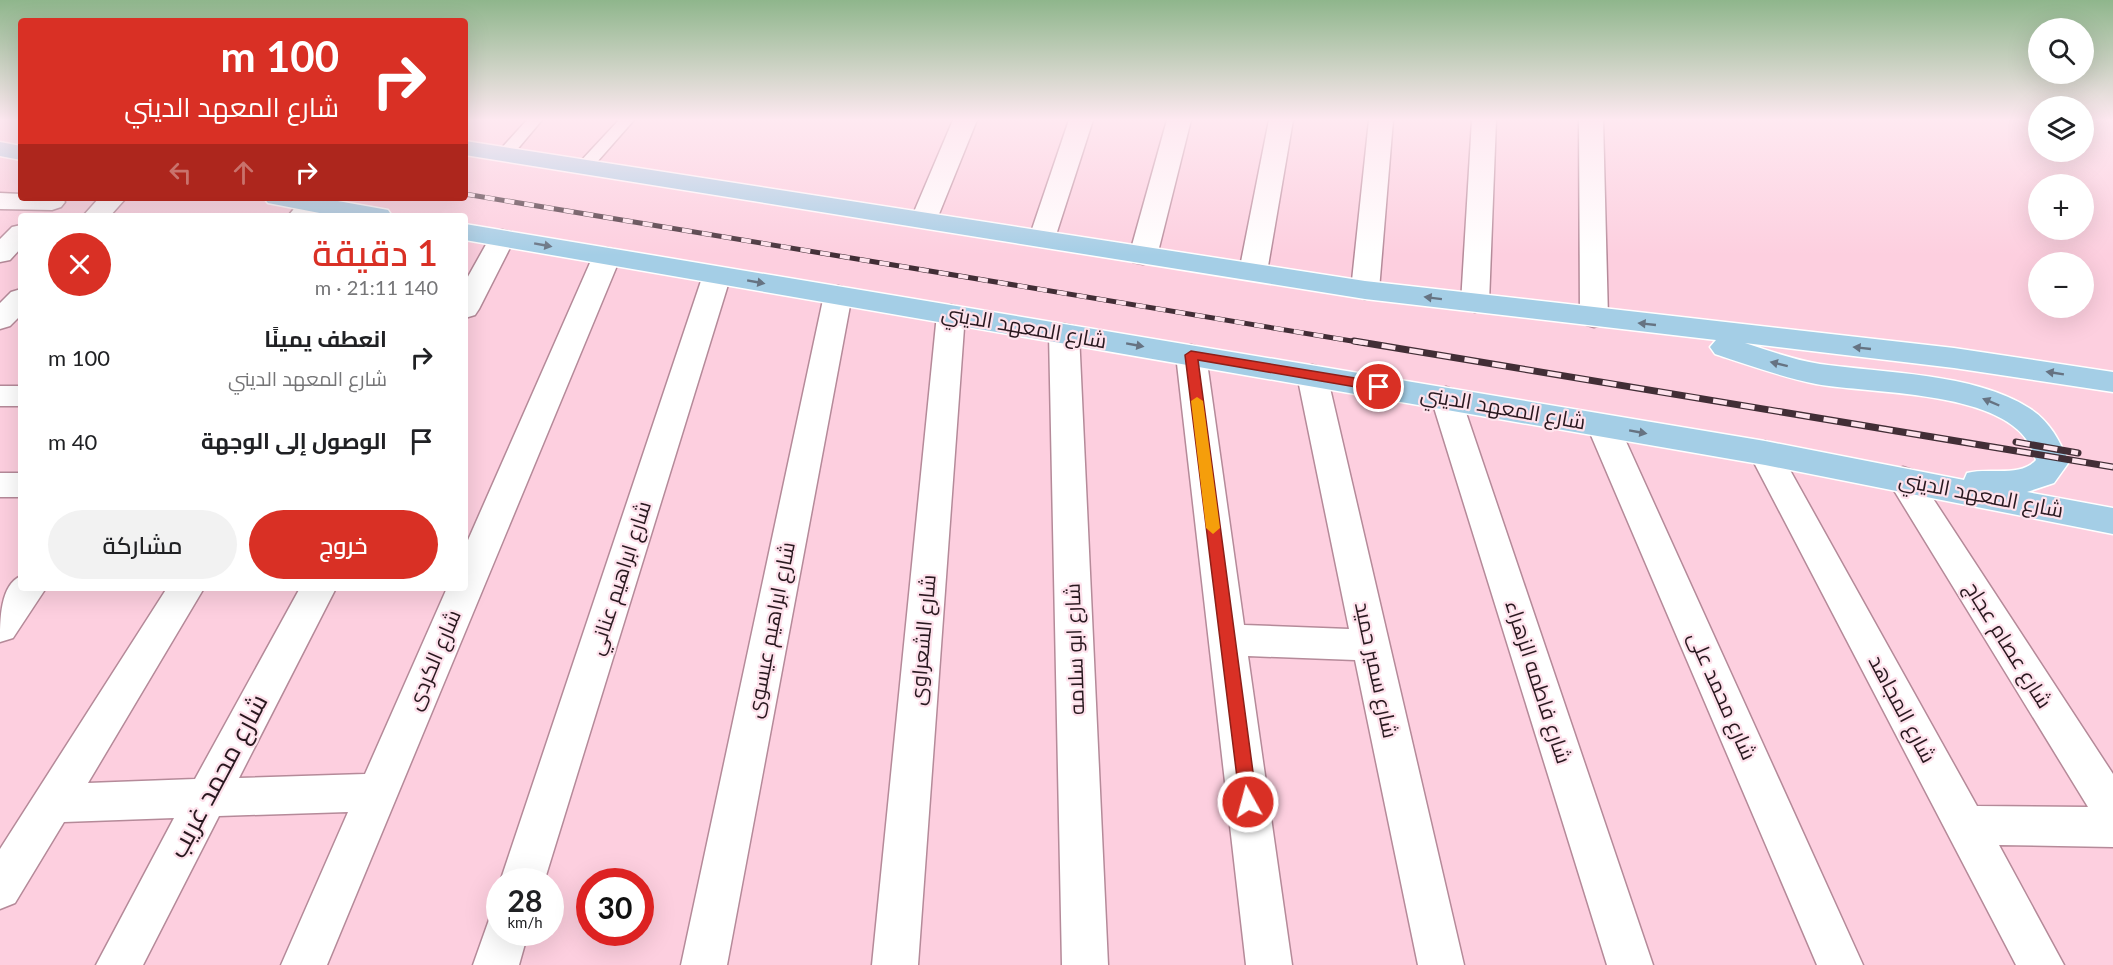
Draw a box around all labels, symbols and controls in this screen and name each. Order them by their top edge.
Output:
map controls [2028,18,2094,318]
button: search [2028,18,2094,84]
text: 100 m [221,31,339,81]
icon: right [360,42,438,120]
text: شارع المعهد الديني [124,90,339,123]
button: layers [2028,96,2094,162]
icon: left [164,156,197,189]
icon: ahead [227,156,260,189]
icon: right [290,156,323,189]
button: + [2028,174,2094,240]
text: 1 دقيقة [312,230,438,274]
button: close [48,233,111,296]
one-way arrow [534,241,553,250]
button: − [2028,252,2094,318]
text: 140 m · 21:11 [315,275,438,299]
one-way arrow [747,277,766,286]
one-way arrow [1423,293,1442,303]
street label: شارع المعهد الديني [939,299,1109,357]
one-way arrow [1638,319,1657,329]
text: انعطف يمينًا [264,325,387,352]
icon: right [405,341,438,374]
one-way arrow [1126,341,1145,350]
one-way arrow [1852,343,1871,353]
text: 100 m [48,344,110,371]
one-way arrow [1770,359,1788,368]
pin [1353,361,1404,412]
text: شارع المعهد الديني [228,366,387,390]
one-way arrow [2046,369,2065,378]
icon: arrive [1362,370,1395,403]
street label: شارع المعهد الديني [1418,380,1588,438]
one-way arrow [1983,398,2000,407]
icon: arrive [405,425,438,458]
text: الوصول إلى الوجهة [201,427,387,454]
one-way arrow [1628,427,1647,436]
text: 40 m [48,428,97,455]
street label: شارع المعهد الديني [1896,465,2066,527]
street label: شارع ابراهيم عناني [582,497,660,659]
button: مشاركة [48,510,237,579]
button: خروج [249,510,438,579]
street label: شارع ابراهيم عيسوى [740,539,802,721]
street label: شارع الشعراوى [903,573,943,707]
street label: شارع عصام عجاج [1958,576,2058,714]
street label: شارع ابو سلامه [1059,583,1091,715]
street label: شارع فاطمه الزهراء [1498,597,1578,767]
street label: شارع سمير حميد [1348,599,1404,741]
street label: شارع الكردى [400,605,468,715]
street label: شارع محمد على [1681,627,1763,765]
street label: شارع المجاهد [1862,650,1942,768]
street label: شارع محمد غريب [161,688,275,864]
position arrow [1216,770,1280,834]
speed limit sign: 30 [576,868,654,946]
text: 28 [508,882,542,918]
text: km/h [507,913,543,931]

